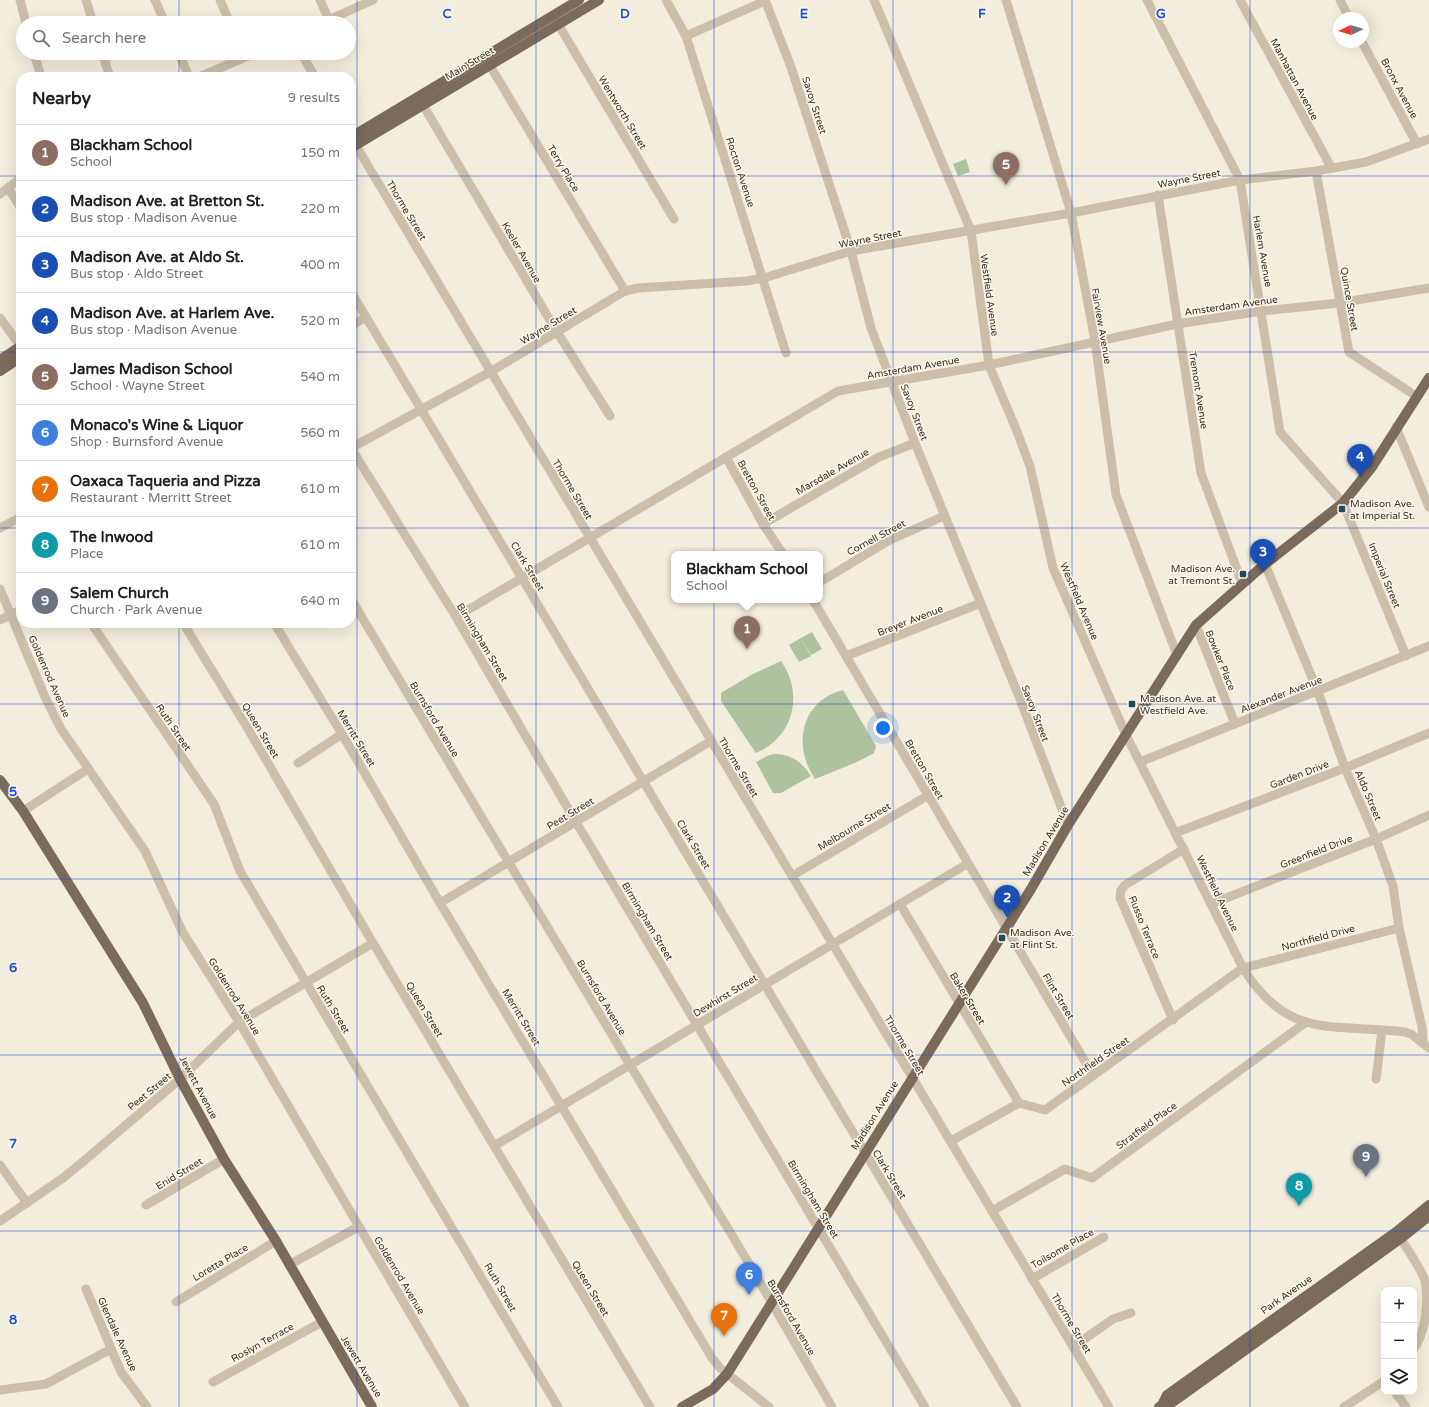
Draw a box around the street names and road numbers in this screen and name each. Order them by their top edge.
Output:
street label: Manhattan Avenue [1268,37,1321,123]
street label: Main Street [443,44,496,83]
street label: Bronx Avenue [1378,56,1420,121]
street label: Wentworth Street [595,73,649,152]
street label: Savoy Street [799,75,829,136]
street label: Rocton Avenue [723,136,757,209]
street label: Terry Place [544,143,582,194]
street label: Wayne Street [1157,167,1222,191]
street label: Thorme Street [383,178,429,243]
street label: Harlem Avenue [1250,214,1274,288]
street label: Keeler Avenue [499,220,544,285]
street label: Wayne Street [838,227,903,251]
street label: Westfield Avenue [977,253,1001,337]
street label: Quince Street [1337,266,1361,332]
street label: Fairview Avenue [1088,287,1114,365]
street label: Amsterdam Avenue [1184,293,1279,318]
street label: Wayne Street [518,304,579,347]
street label: Tremont Avenue [1186,351,1210,430]
street label: Amsterdam Avenue [866,354,961,382]
street label: Savoy Street [898,382,930,442]
street label: Marsdale Avenue [794,446,871,498]
street label: Thorme Street [549,457,595,522]
street label: Bretton Street [735,458,778,523]
street label: Cornell Street [845,517,908,558]
street label: Clark Street [508,540,547,594]
street label: Imperial Street [1365,541,1403,610]
street label: Westfield Avenue [1057,561,1101,642]
street label: Birmingham Street [454,601,510,684]
street label: Breyer Avenue [876,603,945,639]
street label: Bowker Place [1203,628,1238,693]
street label: Goldenrod Avenue [26,633,73,720]
street label: Alexander Avenue [1239,674,1324,716]
street label: Burnsford Avenue [407,680,462,760]
street label: Savoy Street [1019,683,1051,743]
street label: Queen Street [239,701,282,761]
street label: Ruth Street [153,702,193,754]
street label: Merritt Street [334,708,378,769]
street label: Thorme Street [715,735,761,800]
street label: Bretton Street [902,737,946,802]
street label: Garden Drive [1268,758,1331,792]
street label: Aldo Street [1352,768,1384,823]
street label: Peet Street [545,795,596,833]
street label: Melbourne Street [816,800,893,853]
street label: Madison Avenue [1020,804,1072,879]
street label: Clark Street [674,818,713,872]
street label: Greenfield Drive [1278,832,1355,871]
street label: Westfield Avenue [1193,853,1241,934]
street label: Birmingham Street [619,880,675,963]
street label: Russo Terrace [1126,894,1162,961]
street label: Northfield Drive [1280,922,1357,954]
street label: Goldenrod Avenue [206,956,263,1038]
street label: Burnsford Avenue [574,958,629,1038]
street label: Baker Street [947,970,987,1027]
street label: Flint Street [1040,971,1077,1022]
street label: Dewhirst Street [691,972,760,1020]
street label: Queen Street [403,980,446,1040]
street label: Ruth Street [314,983,352,1036]
street label: Merritt Street [499,987,543,1048]
street label: Thorme Street [881,1013,927,1078]
street label: Northfield Street [1060,1034,1132,1090]
street label: Jewett Avenue [176,1054,220,1121]
street label: Peet Street [126,1070,174,1113]
street label: Madison Avenue [849,1078,901,1152]
street label: Stratfield Place [1114,1100,1180,1152]
street label: Clark Street [870,1148,909,1202]
street label: Enid Street [154,1155,205,1192]
street label: Birmingham Street [785,1158,841,1241]
street label: Toilsome Place [1029,1226,1096,1272]
street label: Goldenrod Avenue [371,1234,427,1317]
street label: Loretta Place [191,1241,251,1284]
street label: Queen Street [569,1259,612,1319]
street label: Ruth Street [481,1261,519,1314]
street label: Park Avenue [1259,1273,1315,1317]
street label: Burnsford Avenue [765,1277,818,1358]
street label: Thorme Street [1048,1291,1094,1356]
street label: Glendale Avenue [95,1296,140,1374]
street label: Roslyn Terrace [229,1321,296,1365]
street label: Jewett Avenue [338,1334,384,1400]

